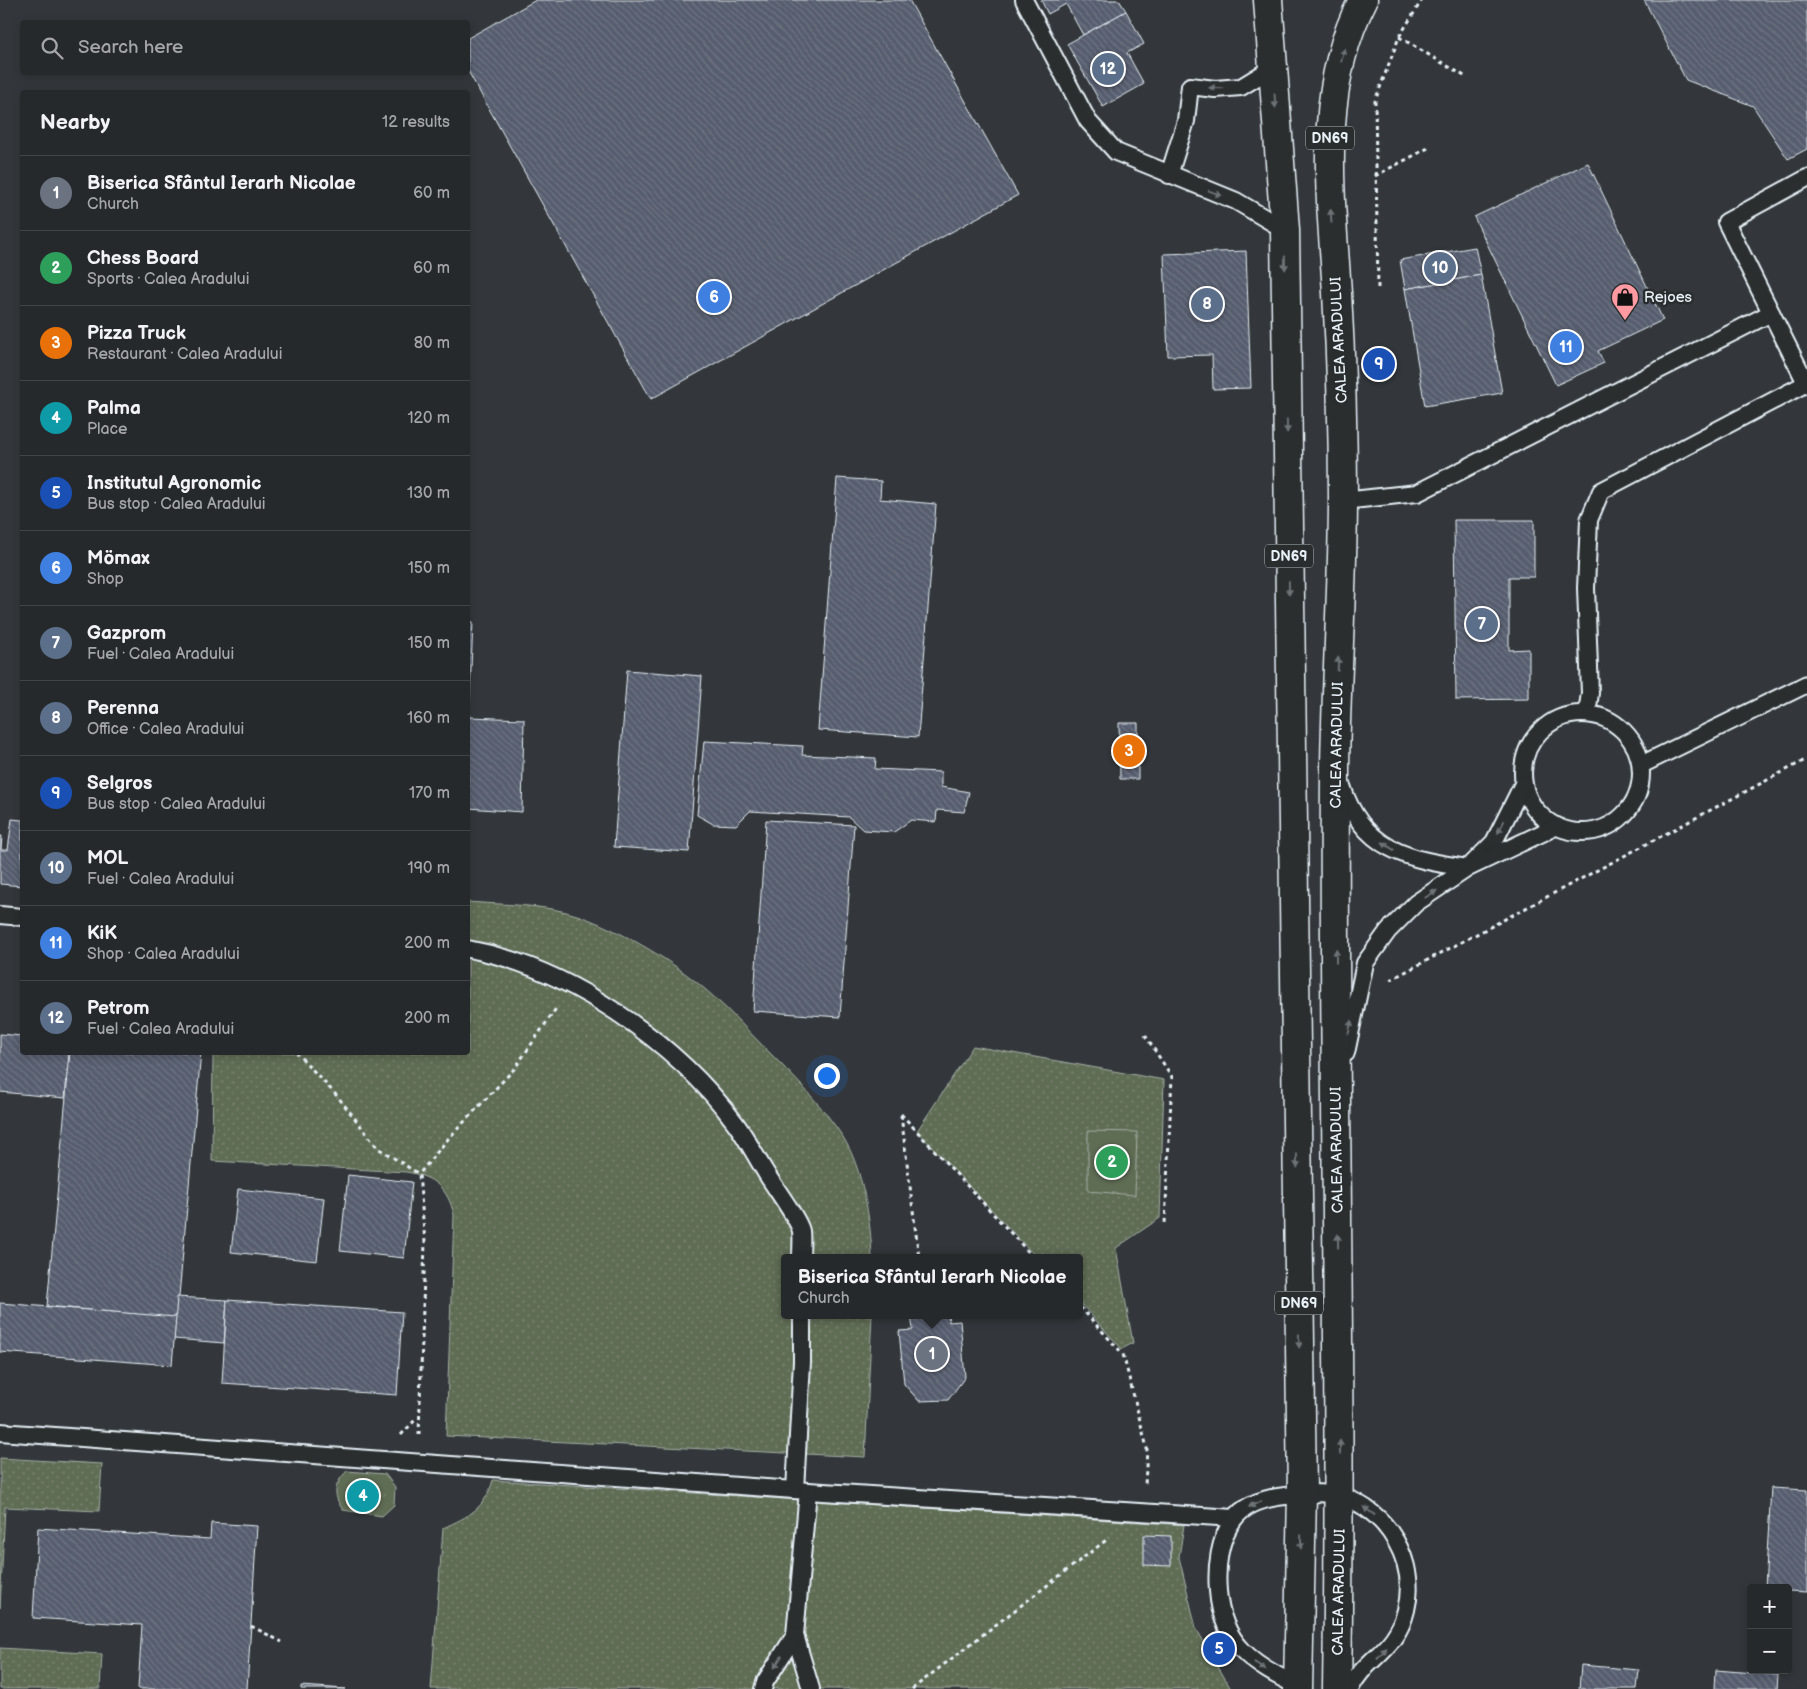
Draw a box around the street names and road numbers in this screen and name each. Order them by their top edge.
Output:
road number: DN69 [1306,126,1354,150]
street label: CALEA ARADULUI [1326,276,1352,404]
road number: DN69 [1265,544,1313,568]
street label: CALEA ARADULUI [1326,681,1348,809]
street label: CALEA ARADULUI [1326,1086,1348,1214]
road number: DN69 [1275,1292,1323,1315]
street label: CALEA ARADULUI [1328,1528,1350,1656]

